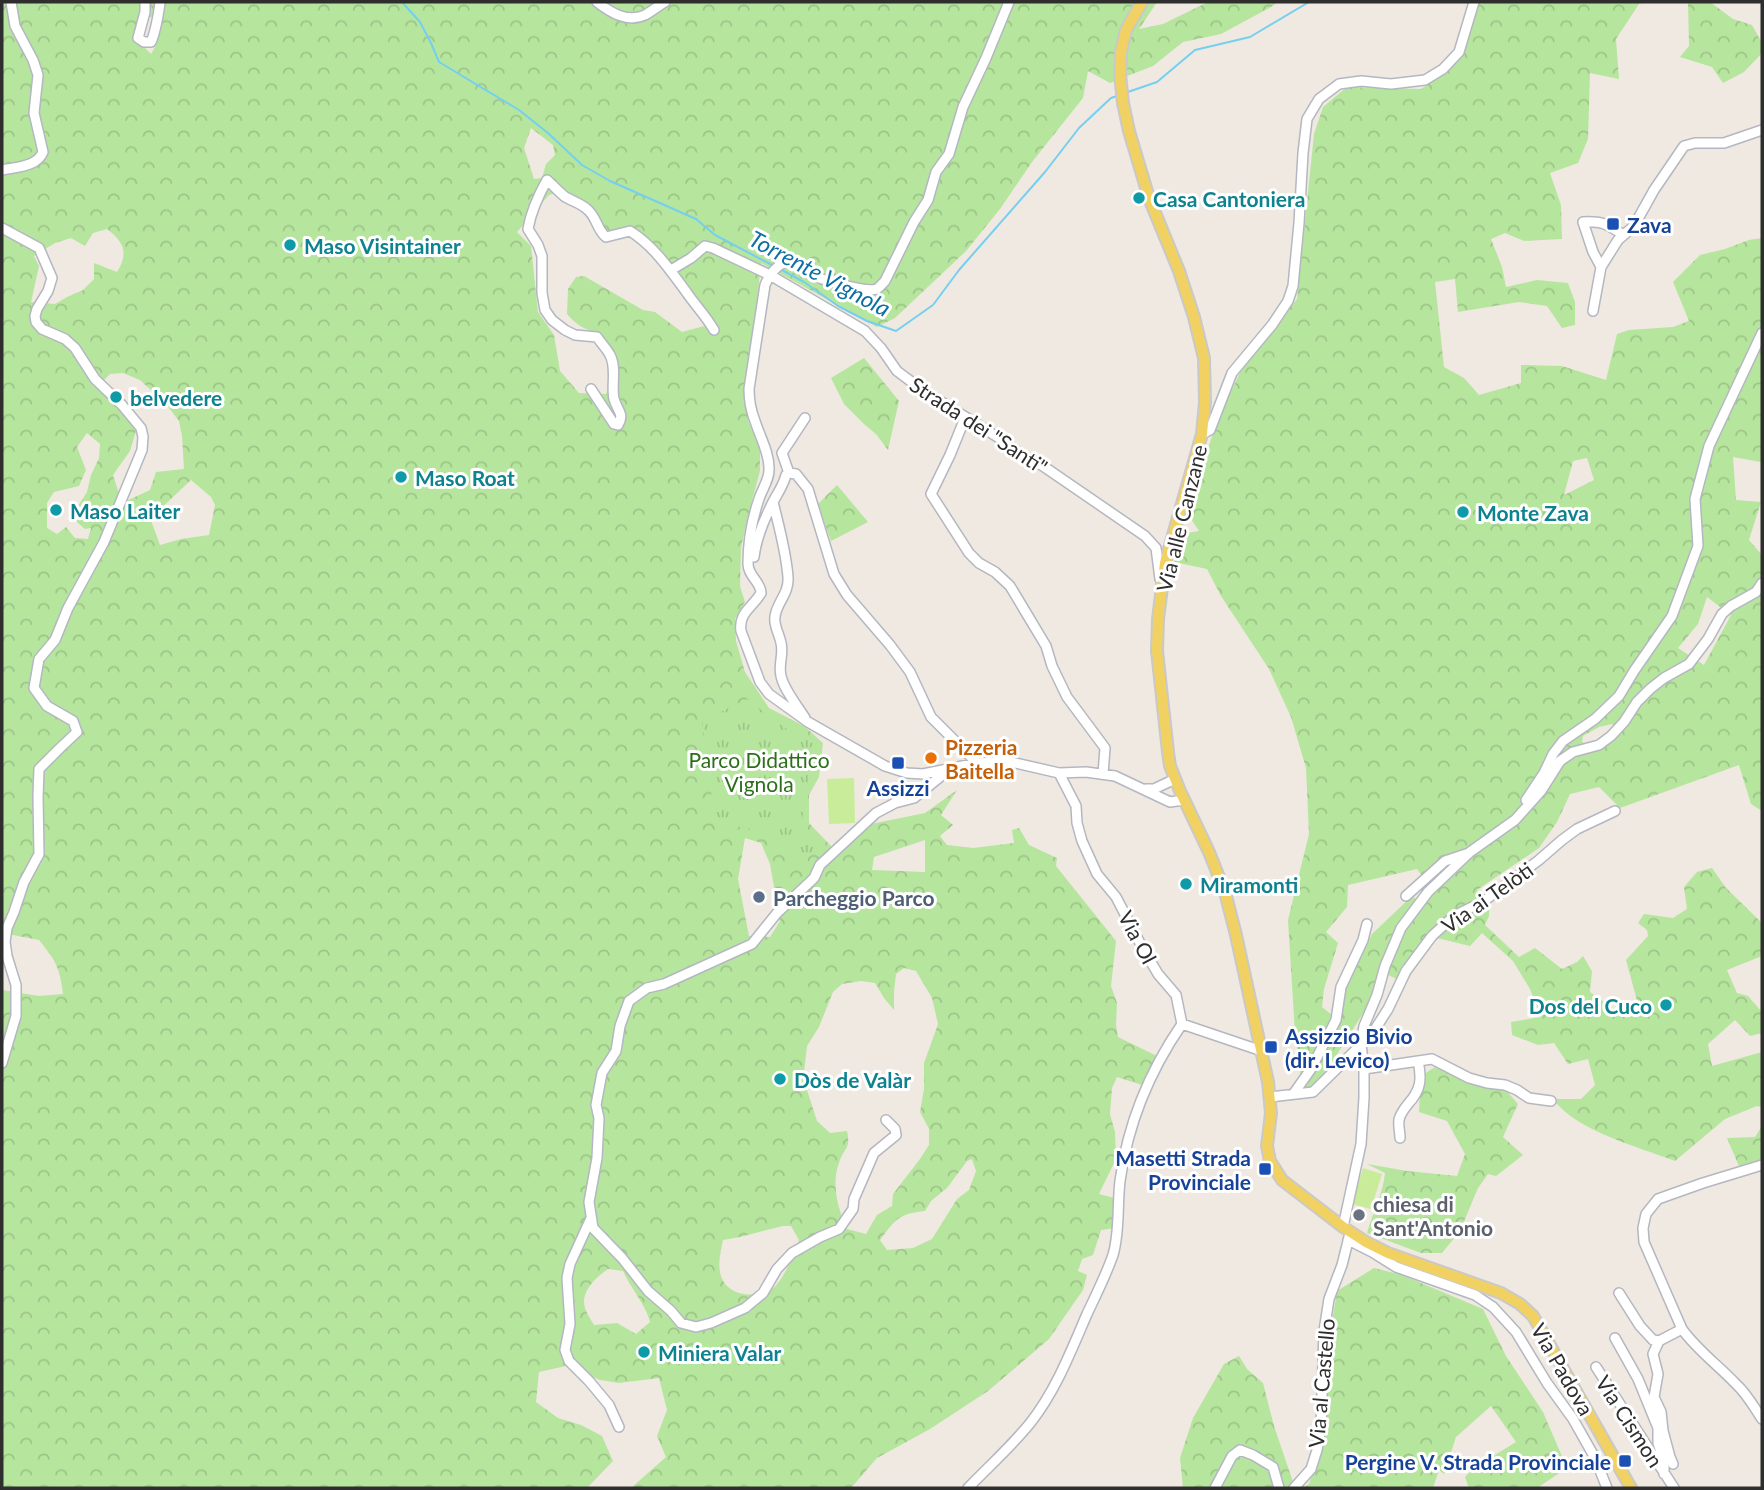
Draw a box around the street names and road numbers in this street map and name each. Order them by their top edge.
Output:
street label: Strada dei "Santi" [906,371,1052,479]
street label: Via alle Canzane [1151,442,1211,594]
street label: Via ai Telòti [1436,856,1538,938]
street label: Via Ol [1114,906,1162,968]
street label: Via al Castello [1303,1317,1339,1449]
street label: Via Padova [1527,1318,1599,1420]
street label: Via Cismon [1591,1371,1669,1471]

